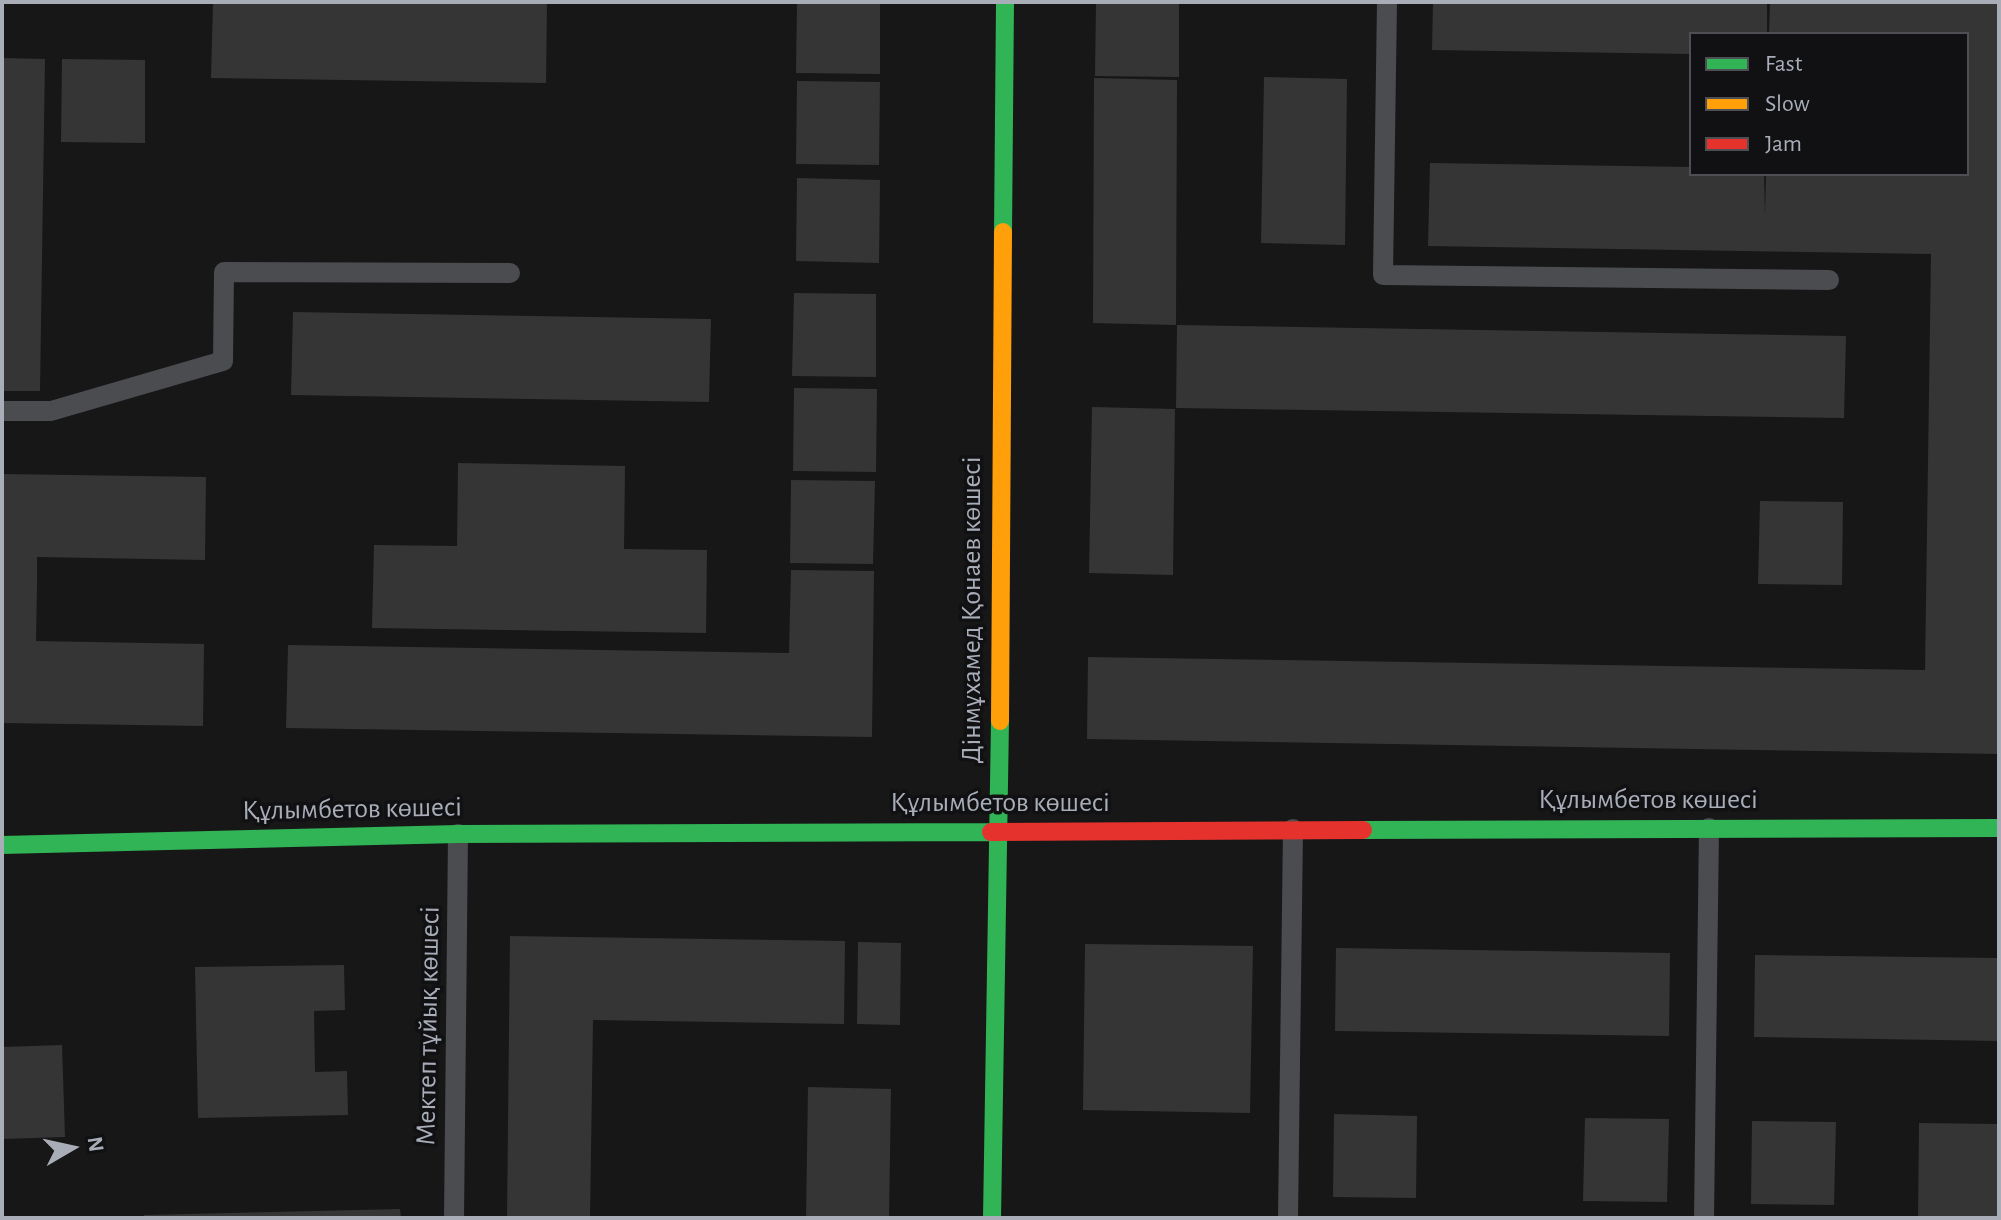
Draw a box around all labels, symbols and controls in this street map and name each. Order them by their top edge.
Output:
legend [1689,32,1969,176]
text: Fast [1765,52,1802,76]
text: Slow [1765,92,1810,116]
text: Jam [1765,132,1802,156]
street label: Дінмұхамед Қонаев көшесі [955,457,989,763]
street label: Құлымбетов көшесі [1538,783,1758,817]
street label: Құлымбетов көшесі [890,786,1110,820]
street label: Құлымбетов көшесі [242,790,462,828]
street label: Мектеп тұйық көшесі [409,906,447,1146]
north arrow [32,1108,112,1188]
text: N [84,1135,108,1154]

